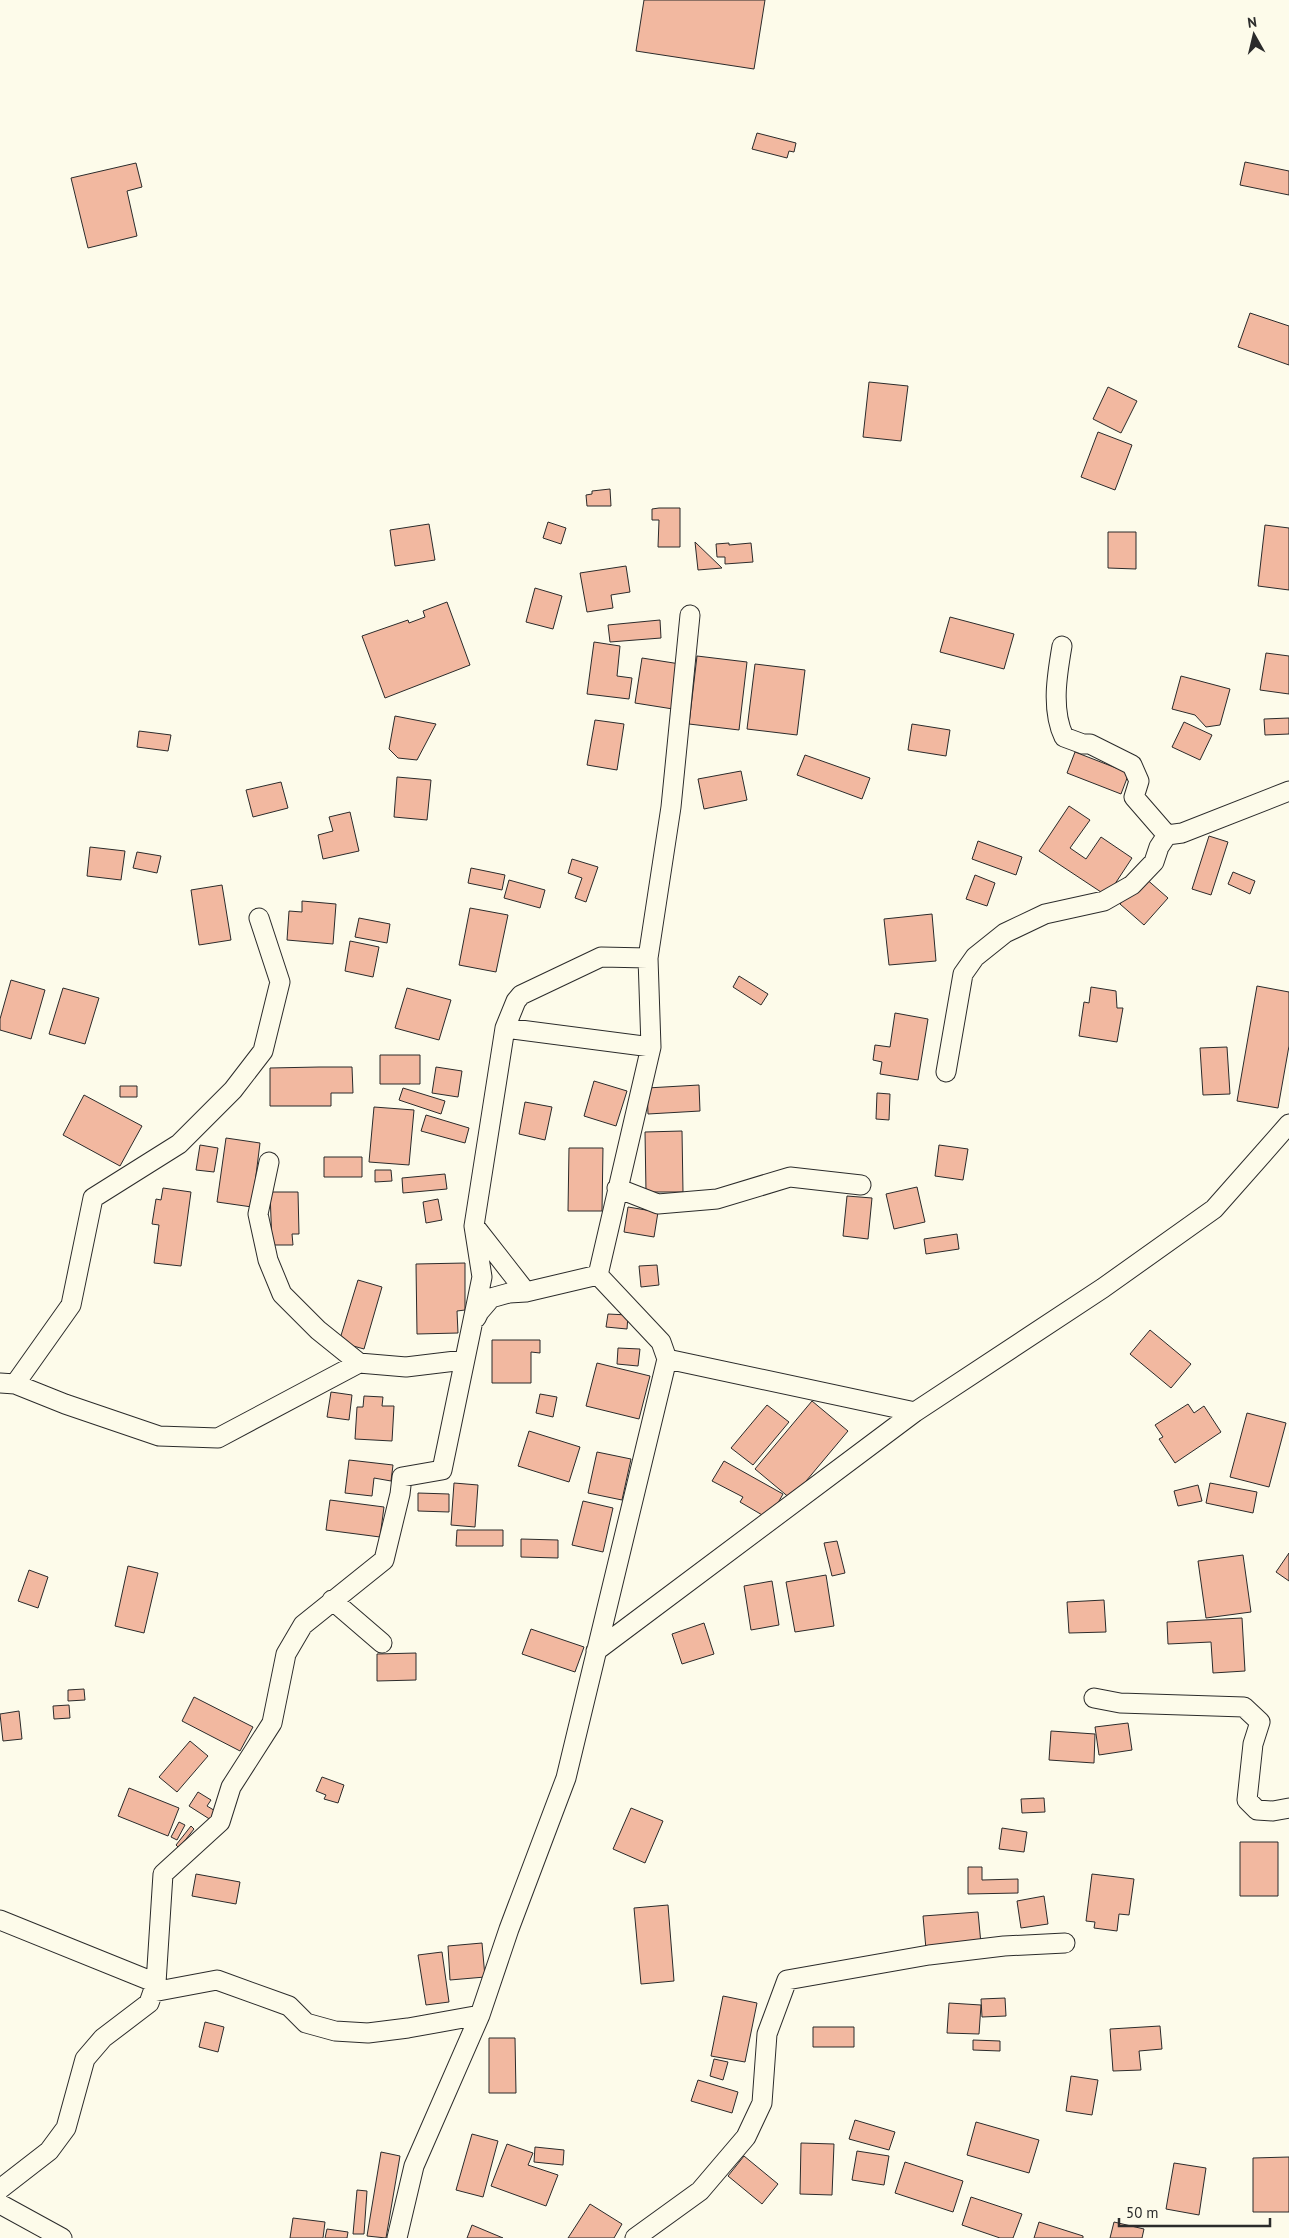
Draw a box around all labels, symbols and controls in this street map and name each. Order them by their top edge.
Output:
north arrow [1229,10,1279,60]
text: N [1246,13,1258,32]
scale bar [1119,2196,1270,2228]
text: 50 m [1126,2203,1159,2222]

